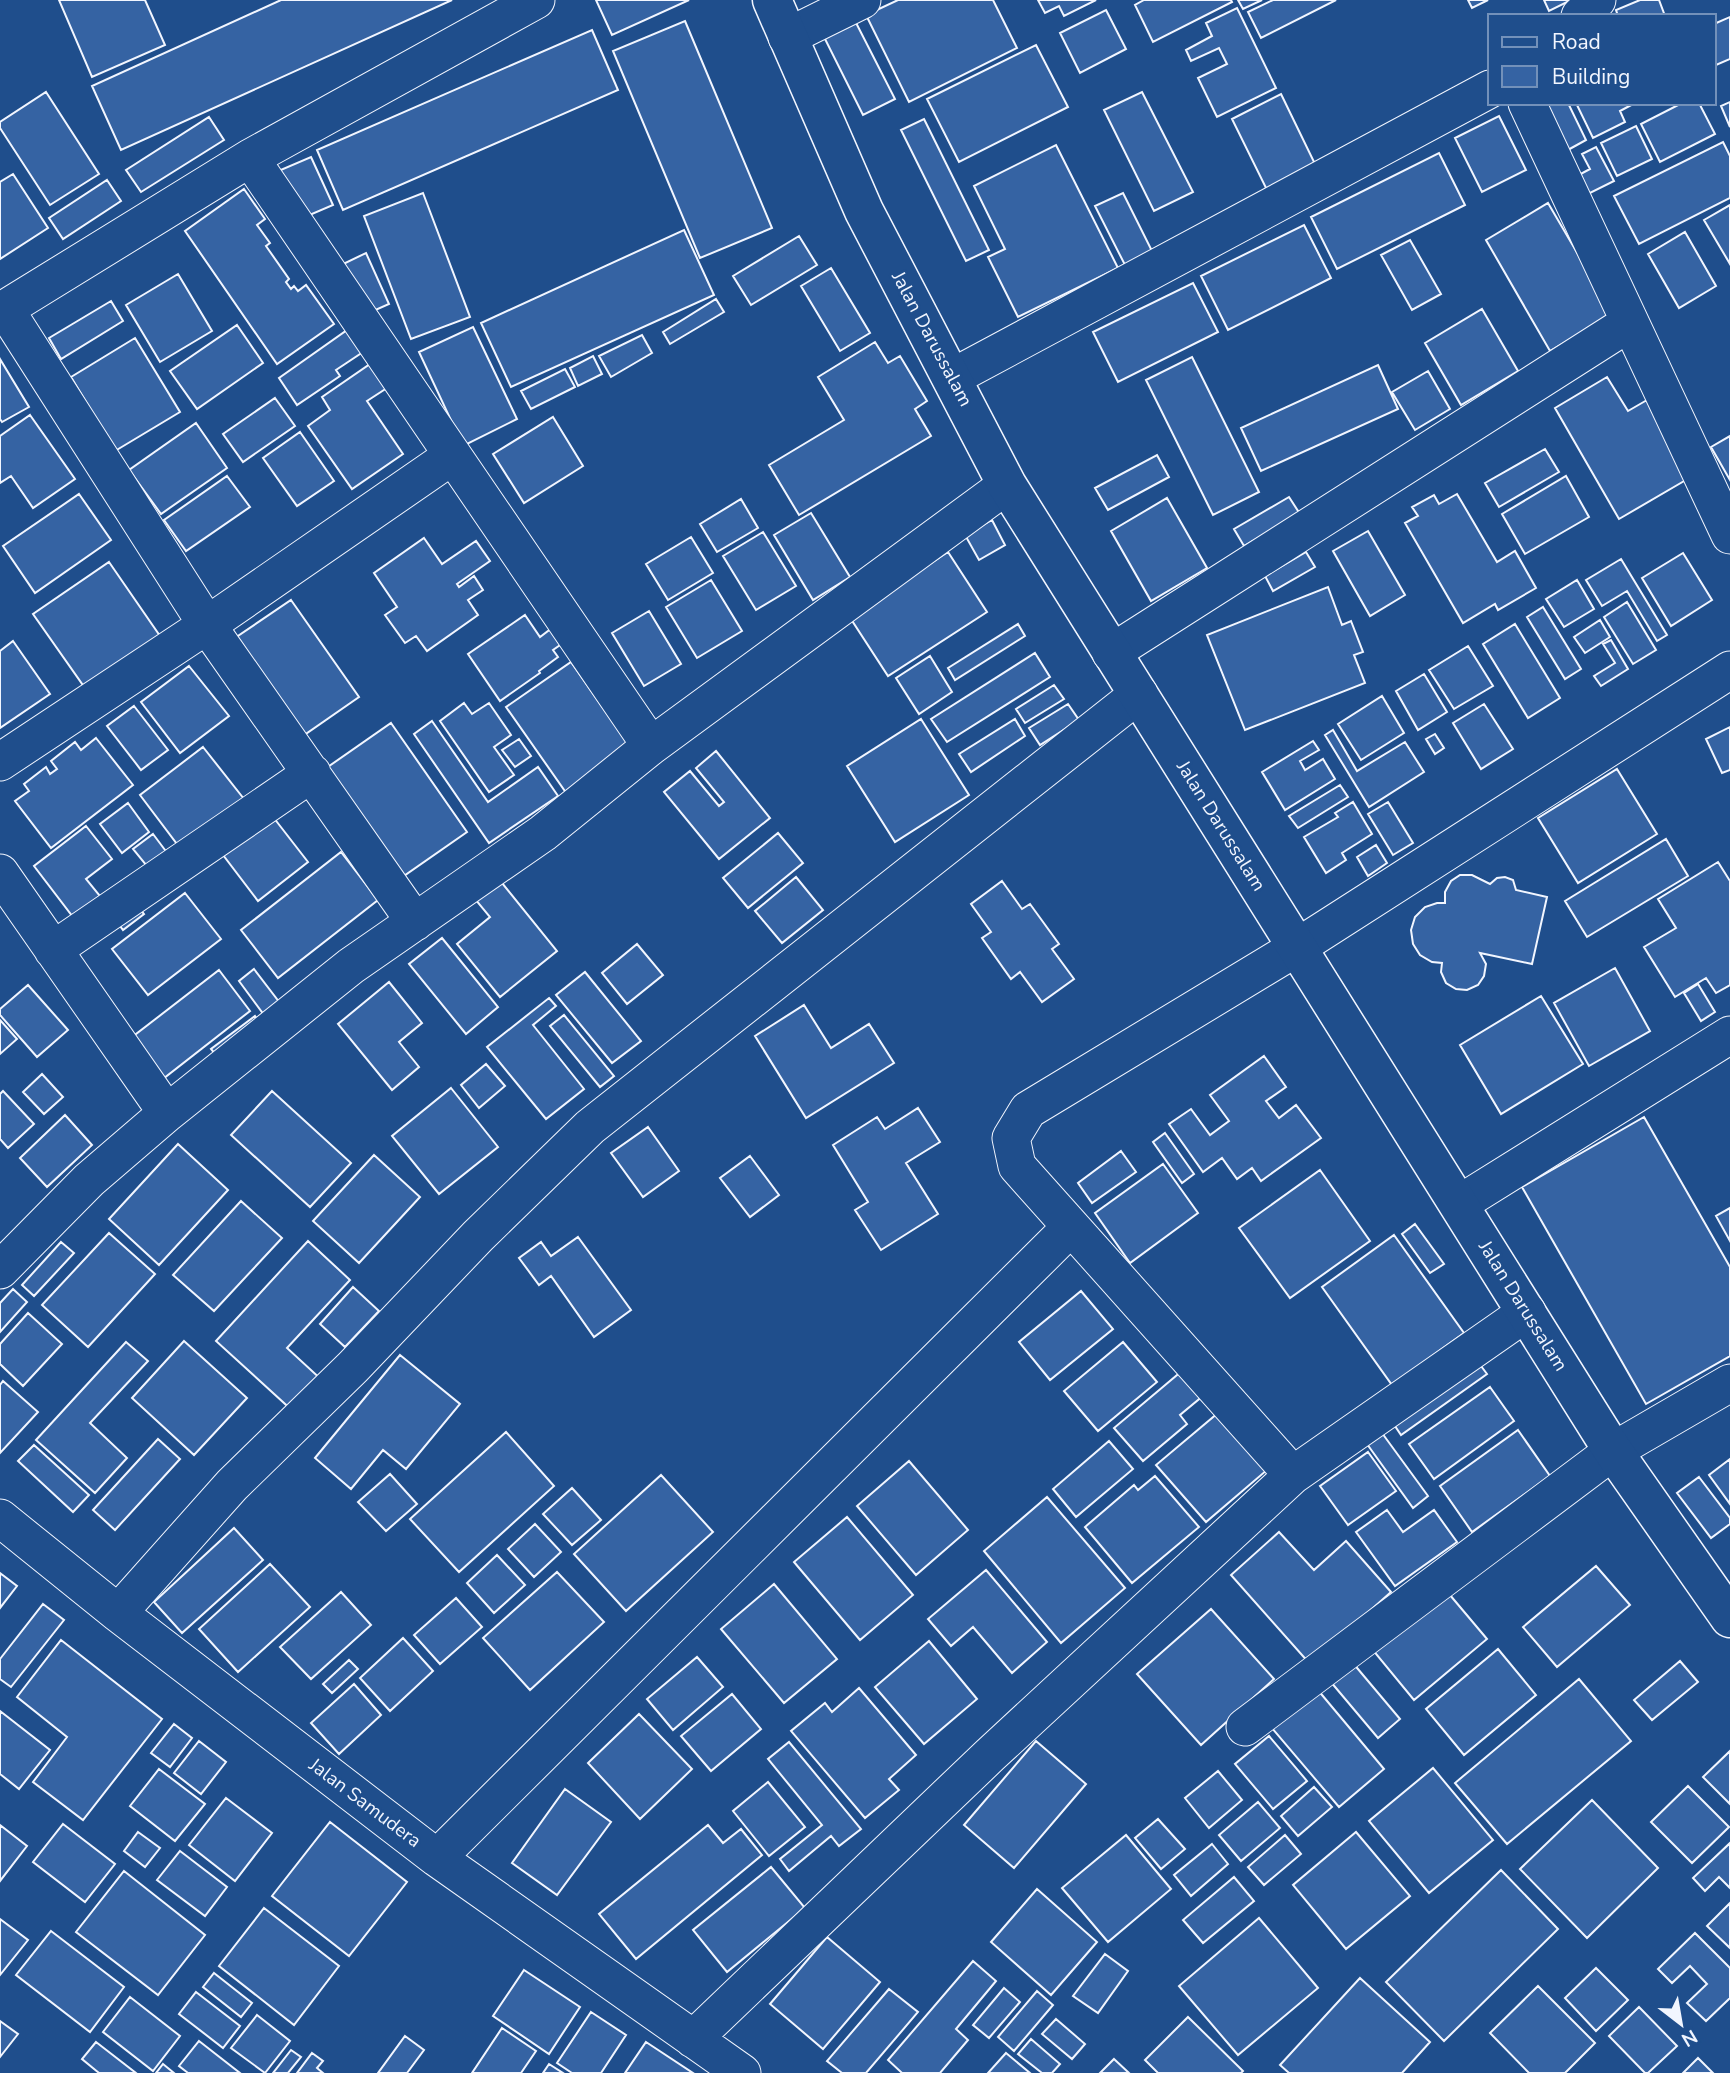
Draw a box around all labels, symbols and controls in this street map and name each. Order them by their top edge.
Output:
legend [1488,14,1716,105]
text: Road [1552,28,1601,56]
text: Building [1552,63,1630,91]
street label: Jalan Darussalam [885,266,979,411]
street label: Jalan Darussalam [1170,755,1272,896]
street label: Jalan Darussalam [1472,1235,1574,1376]
street label: Jalan Samudera [303,1752,426,1854]
north arrow [1646,1989,1716,2059]
text: N [1676,2023,1702,2053]

